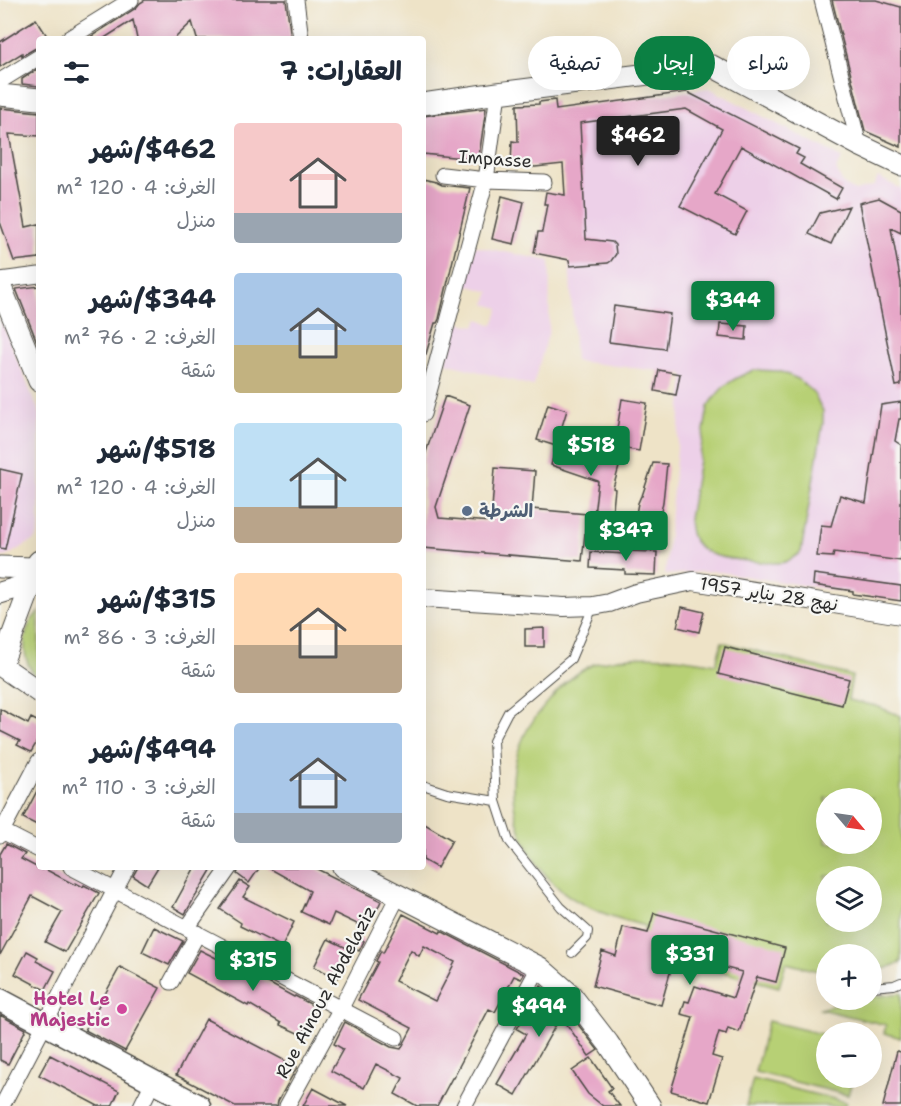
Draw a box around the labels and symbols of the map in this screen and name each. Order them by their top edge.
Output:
pin: $462 [602,116,674,167]
street label: Impasse [457,144,533,174]
pin: $344 [697,281,769,332]
pin: $518 [555,426,627,477]
place label: الشرطة [479,499,533,523]
marker: الشرطة [460,504,474,518]
pin: $347 [590,511,662,562]
street label: نهج 28 يناير 1957 [698,571,840,617]
north arrow [816,788,882,854]
street label: Rue Ainouz Abdelaziz [270,901,382,1083]
pin: $331 [654,935,726,986]
pin: $315 [217,941,289,992]
place label: Hotel Le Majestic [30,987,110,1032]
pin: $494 [503,987,575,1038]
marker: Hotel Le Majestic [115,1002,129,1016]

